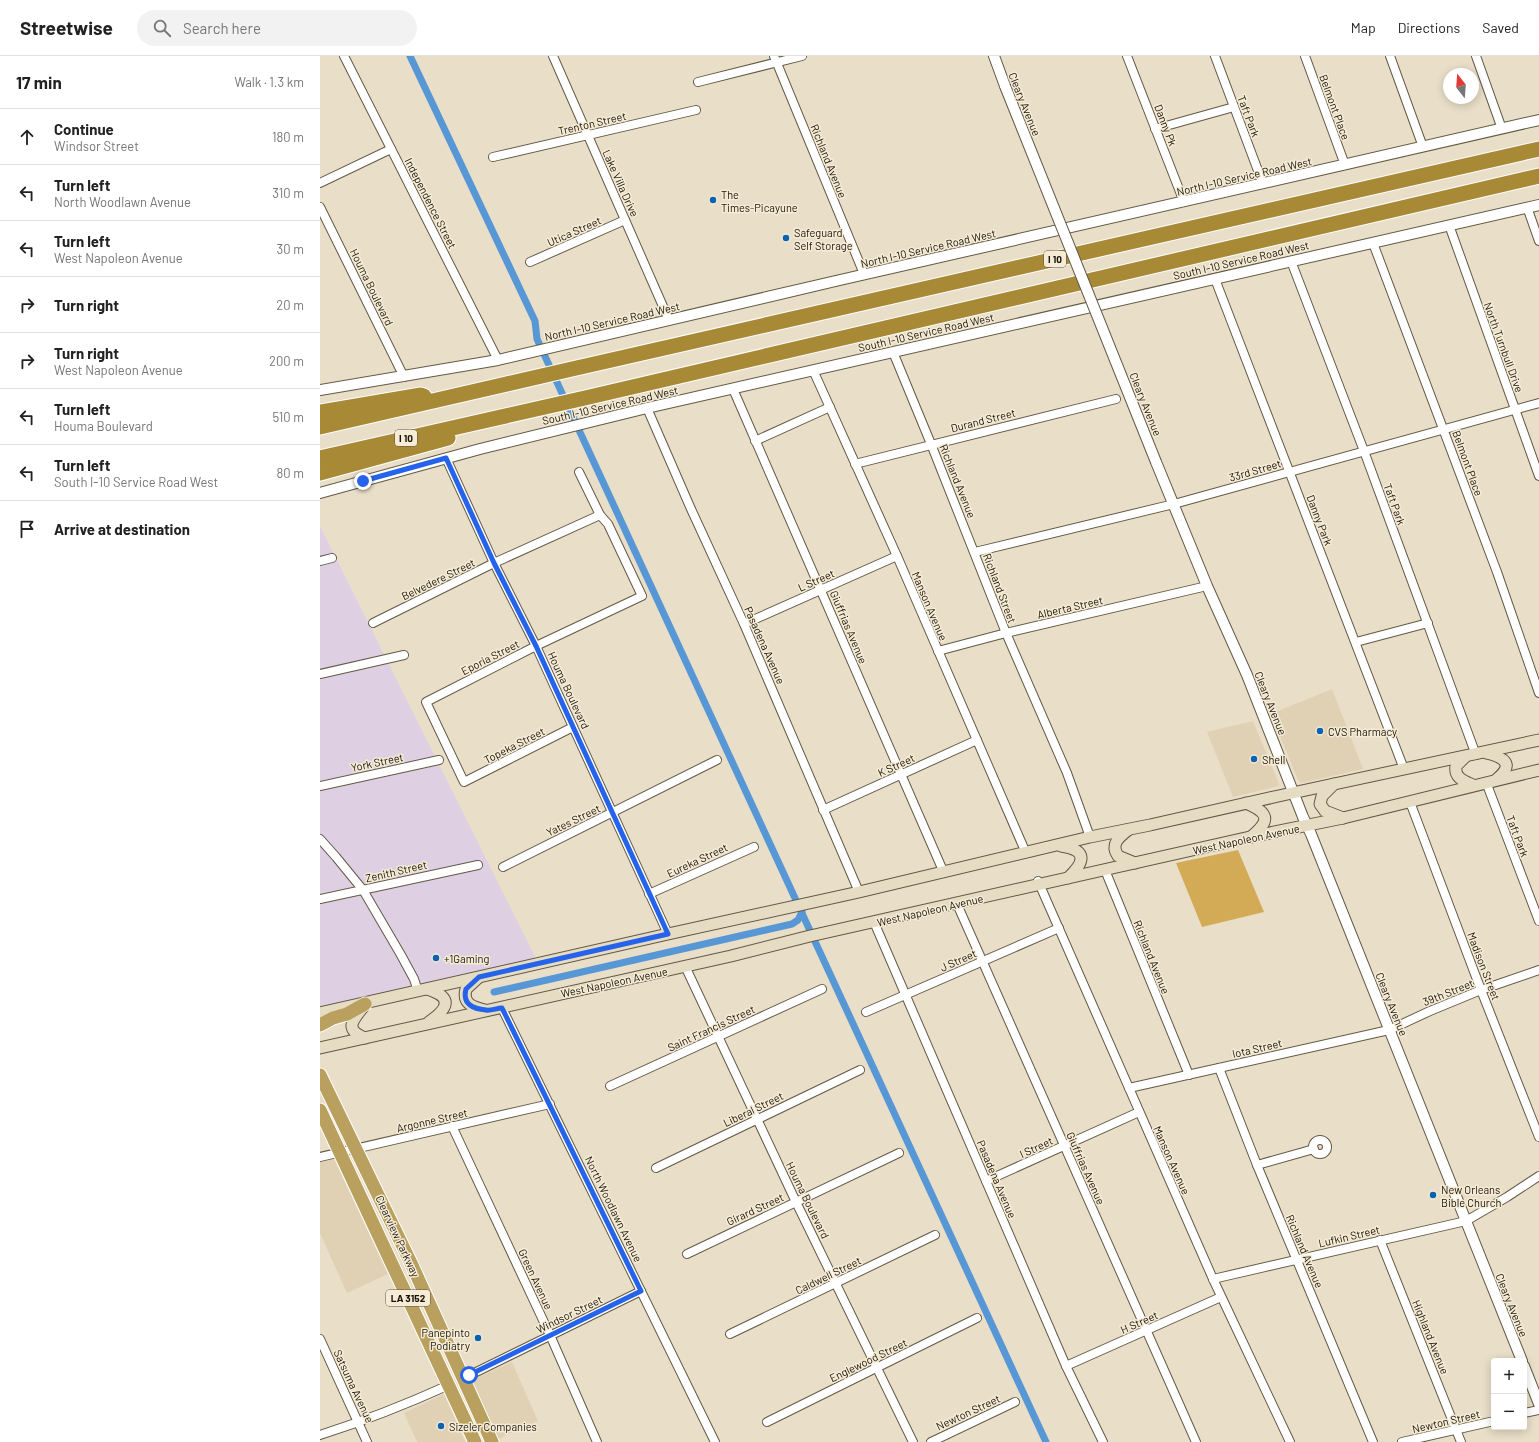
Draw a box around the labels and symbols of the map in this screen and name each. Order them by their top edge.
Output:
north arrow [1443,68,1479,104]
street label: Cleary Avenue [1006,70,1044,138]
street label: Belmont Place [1317,73,1353,142]
street label: Taft Park [1235,93,1263,139]
street label: Danny Pk [1152,102,1180,148]
street label: Trenton Street [557,109,627,137]
street label: Richland Avenue [808,122,850,200]
street label: Lake Villa Drive [600,148,642,219]
street label: North I-10 Service Road West [1175,154,1313,198]
street label: Independence Street [403,156,459,250]
place label: The Times-Picayune [721,188,798,214]
marker: The Times-Picayune [708,195,718,205]
street label: Utica Street [545,213,603,249]
place label: Safeguard Self Storage [794,226,853,252]
street label: North I-10 Service Road West [859,226,997,270]
marker: Safeguard Self Storage [781,233,791,243]
street label: South I-10 Service Road West [1172,238,1310,282]
street label: Houma Boulevard [348,247,396,327]
road number: I 10 [1044,251,1066,267]
street label: North I-10 Service Road West [543,299,681,343]
street label: North Turnbull Drive [1482,300,1526,394]
street label: South I-10 Service Road West [857,310,995,354]
street label: Cleary Avenue [1127,370,1165,438]
street label: South I-10 Service Road West [541,383,679,427]
street label: Durand Street [949,406,1017,434]
street label: Belmont Place [1450,429,1486,498]
road number: I 10 [395,430,417,446]
street label: Richland Avenue [937,442,979,520]
street label: 33rd Street [1227,456,1283,484]
route end [354,472,372,490]
street label: Taft Park [1381,481,1409,527]
street label: Danny Park [1304,493,1336,548]
street label: Richland Street [981,551,1019,625]
street label: Belvedere Street [399,556,477,602]
street label: L Street [796,566,836,594]
street label: Manson Avenue [910,569,950,643]
street label: Giuffrias Avenue [828,588,870,666]
street label: Alberta Street [1036,593,1104,621]
street label: Pasadena Avenue [742,604,788,686]
street label: Eporia Street [459,637,521,677]
street label: Houma Boulevard [545,649,593,731]
street label: Cleary Avenue [1252,669,1290,737]
street label: Topeka Street [481,724,547,766]
place label: CVS Pharmacy [1328,725,1397,738]
marker: CVS Pharmacy [1315,726,1325,736]
street label: York Street [350,750,404,774]
street label: K Street [876,751,916,779]
place label: Shell [1262,753,1285,766]
marker: Shell [1249,754,1259,764]
street label: Yates Street [544,801,602,839]
street label: Taft Park [1504,813,1532,859]
street label: West Napoleon Avenue [1191,821,1301,857]
street label: Eureka Street [665,840,729,880]
street label: Zenith Street [364,858,428,884]
street label: West Napoleon Avenue [875,891,985,929]
street label: Richland Avenue [1131,918,1173,996]
street label: Madison Street [1465,930,1503,1002]
street label: J Street [938,946,978,974]
place label: +1Gaming [444,952,489,965]
marker: +1Gaming [431,953,441,963]
street label: West Napoleon Avenue [559,964,669,1000]
street label: Cleary Avenue [1373,970,1411,1038]
street label: 39th Street [1421,976,1475,1008]
street label: Saint Francis Street [665,1002,757,1054]
street label: Iota Street [1231,1036,1283,1060]
street label: Liberal Street [721,1089,785,1129]
street label: Argonne Street [395,1106,469,1134]
street label: Manson Avenue [1151,1124,1193,1196]
street label: Giuffrias Avenue [1064,1130,1108,1206]
street label: I Street [1017,1134,1055,1160]
street label: Pasadena Avenue [975,1138,1019,1220]
street label: North Woodlawn Avenue [583,1154,645,1264]
street label: Houma Boulevard [784,1160,832,1240]
place label: New Orleans Bible Church [1441,1183,1501,1209]
street label: Girard Street [724,1190,786,1228]
marker: New Orleans Bible Church [1428,1190,1438,1200]
street label: Clearview Parkway [373,1193,423,1279]
street label: Richland Avenue [1284,1212,1326,1290]
street label: Lufkin Street [1317,1223,1381,1249]
street label: Green Avenue [516,1247,556,1312]
street label: Caldwell Street [793,1253,863,1297]
street label: Cleary Avenue [1493,1271,1531,1339]
road number: LA 3152 [386,1290,430,1306]
street label: Windsor Street [534,1292,604,1336]
street label: Highland Avenue [1410,1298,1452,1376]
street label: H Street [1118,1308,1160,1336]
place label: Panepinto Podiatry [422,1326,470,1352]
marker: Panepinto Podiatry [473,1333,483,1343]
street label: Englewood Street [827,1336,909,1384]
street label: Satsuma Avenue [331,1347,377,1425]
route start [460,1366,478,1384]
street label: Newton Street [934,1392,1002,1432]
street label: Newton Street [1411,1407,1481,1435]
place label: Sizeler Companies [449,1420,537,1433]
marker: Sizeler Companies [436,1421,446,1431]

